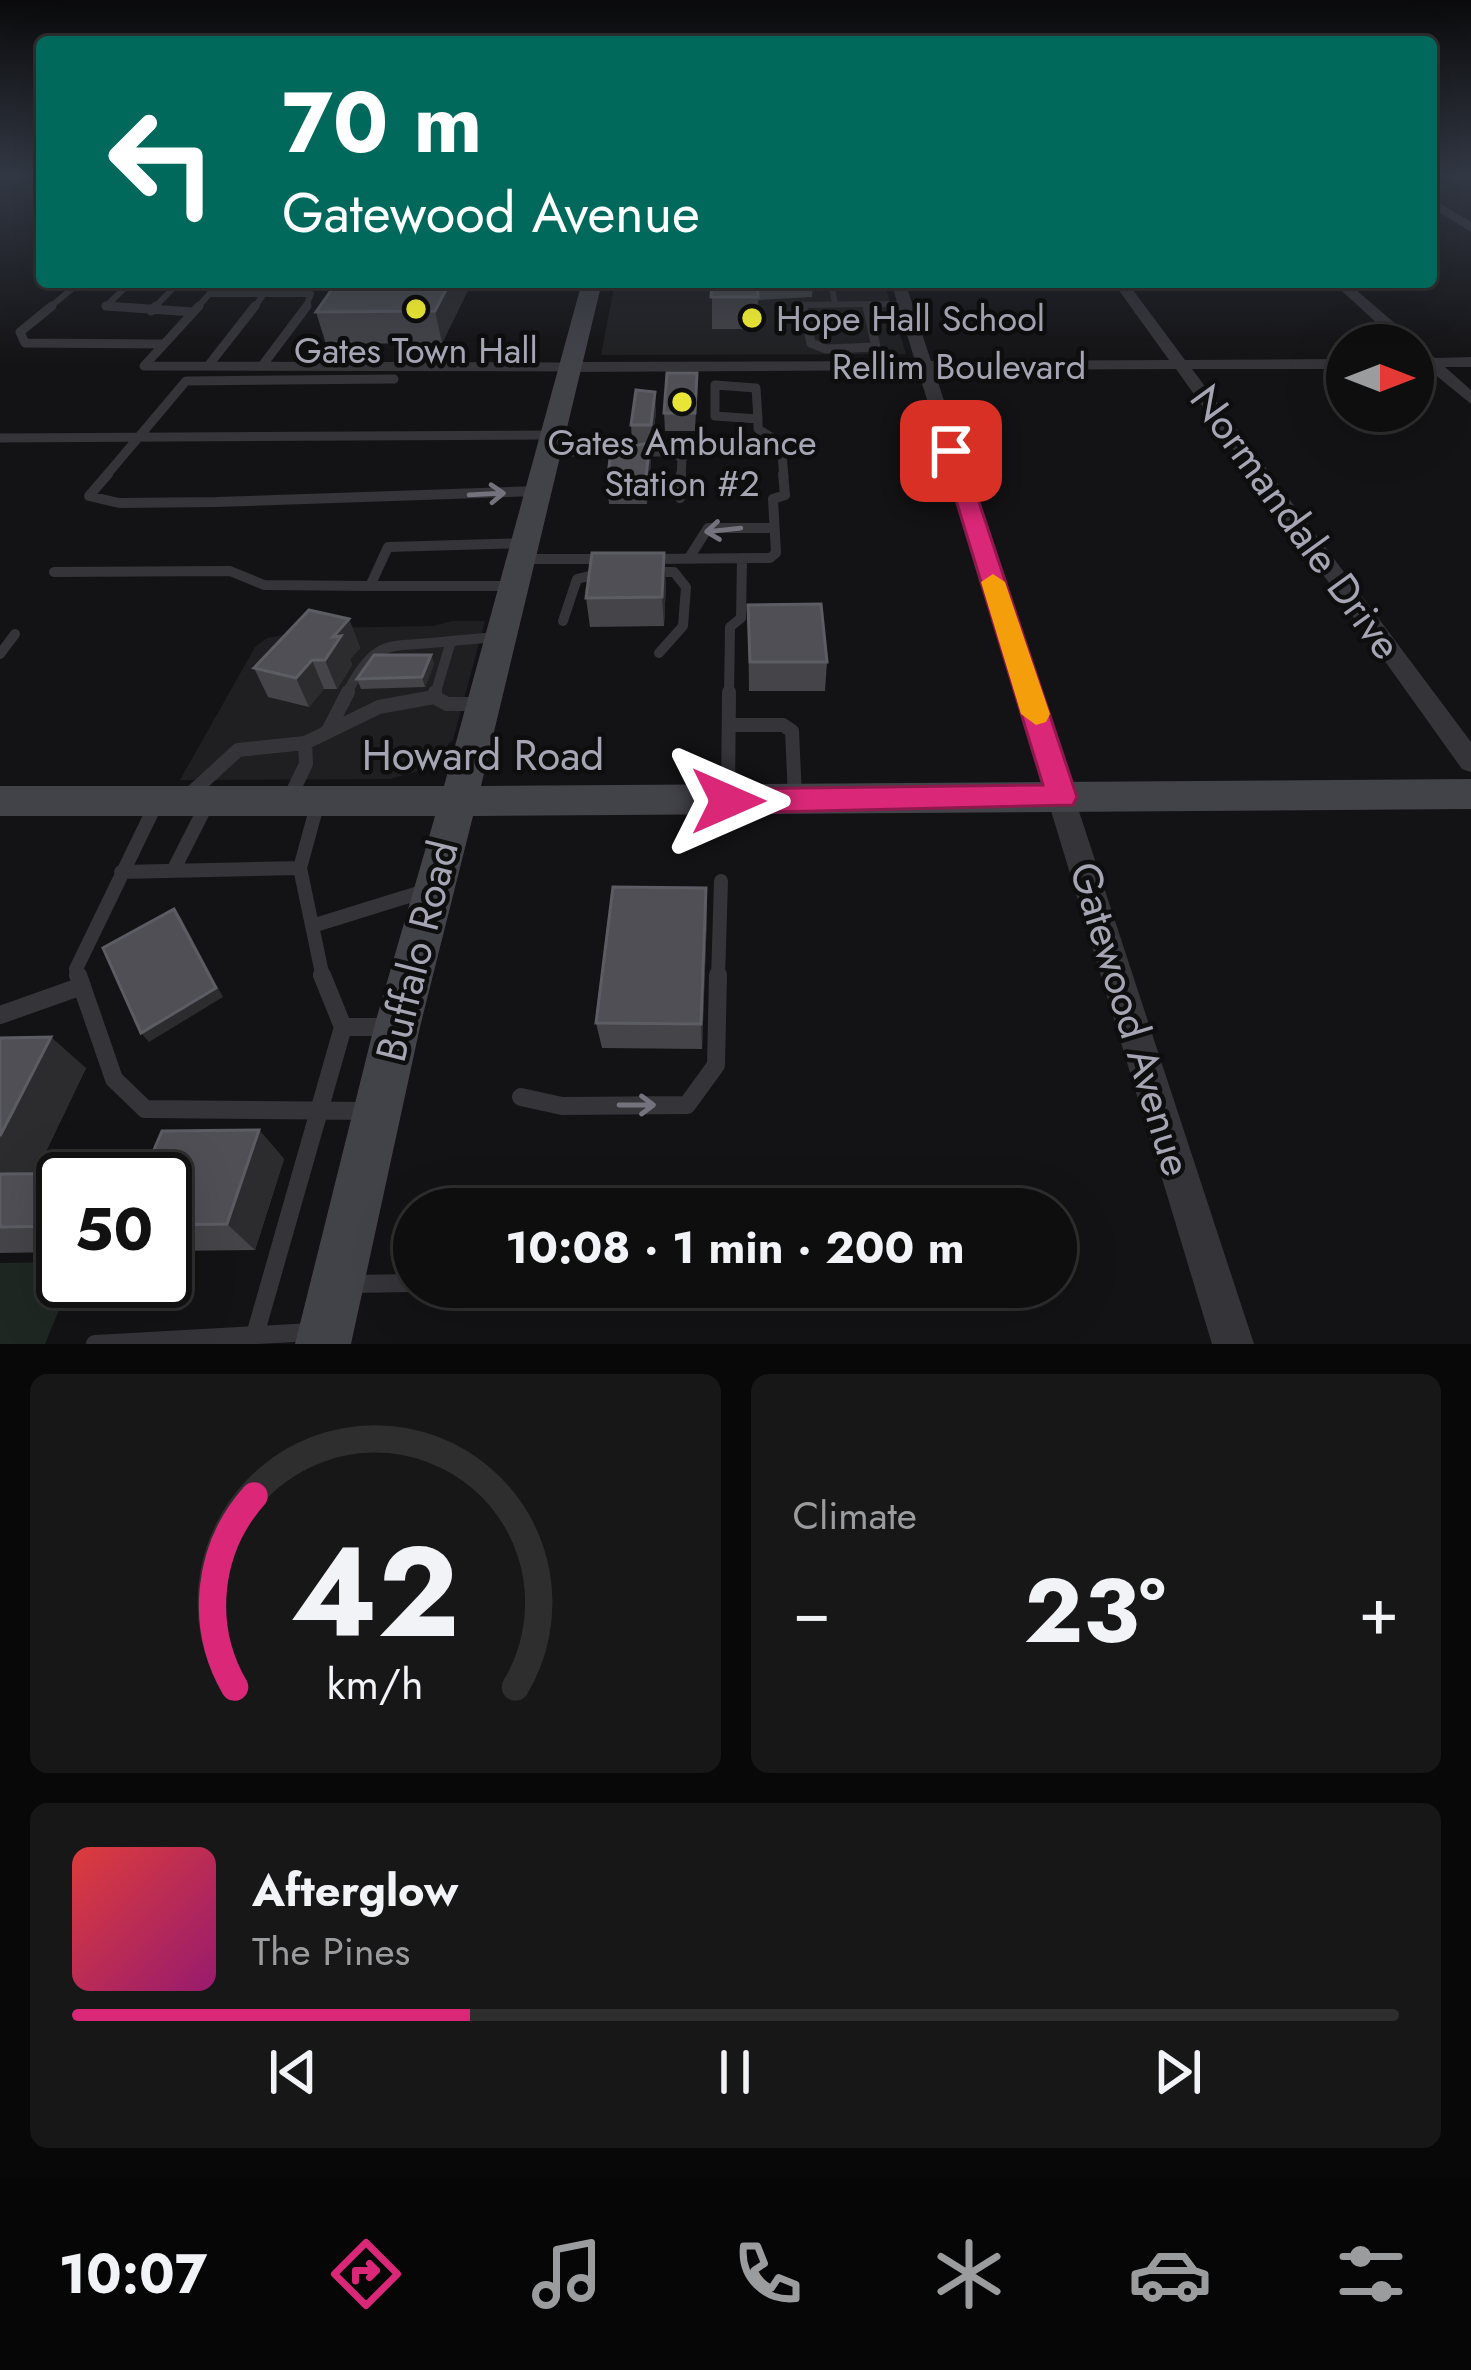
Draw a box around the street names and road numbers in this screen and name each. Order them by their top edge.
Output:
street label: Rellim Boulevard [832,340,1086,392]
street label: Normandale Drive [1175,372,1417,672]
street label: Howard Road [362,725,604,786]
street label: Buffalo Road [360,834,474,1068]
street label: Gatewood Avenue [1054,855,1208,1183]

